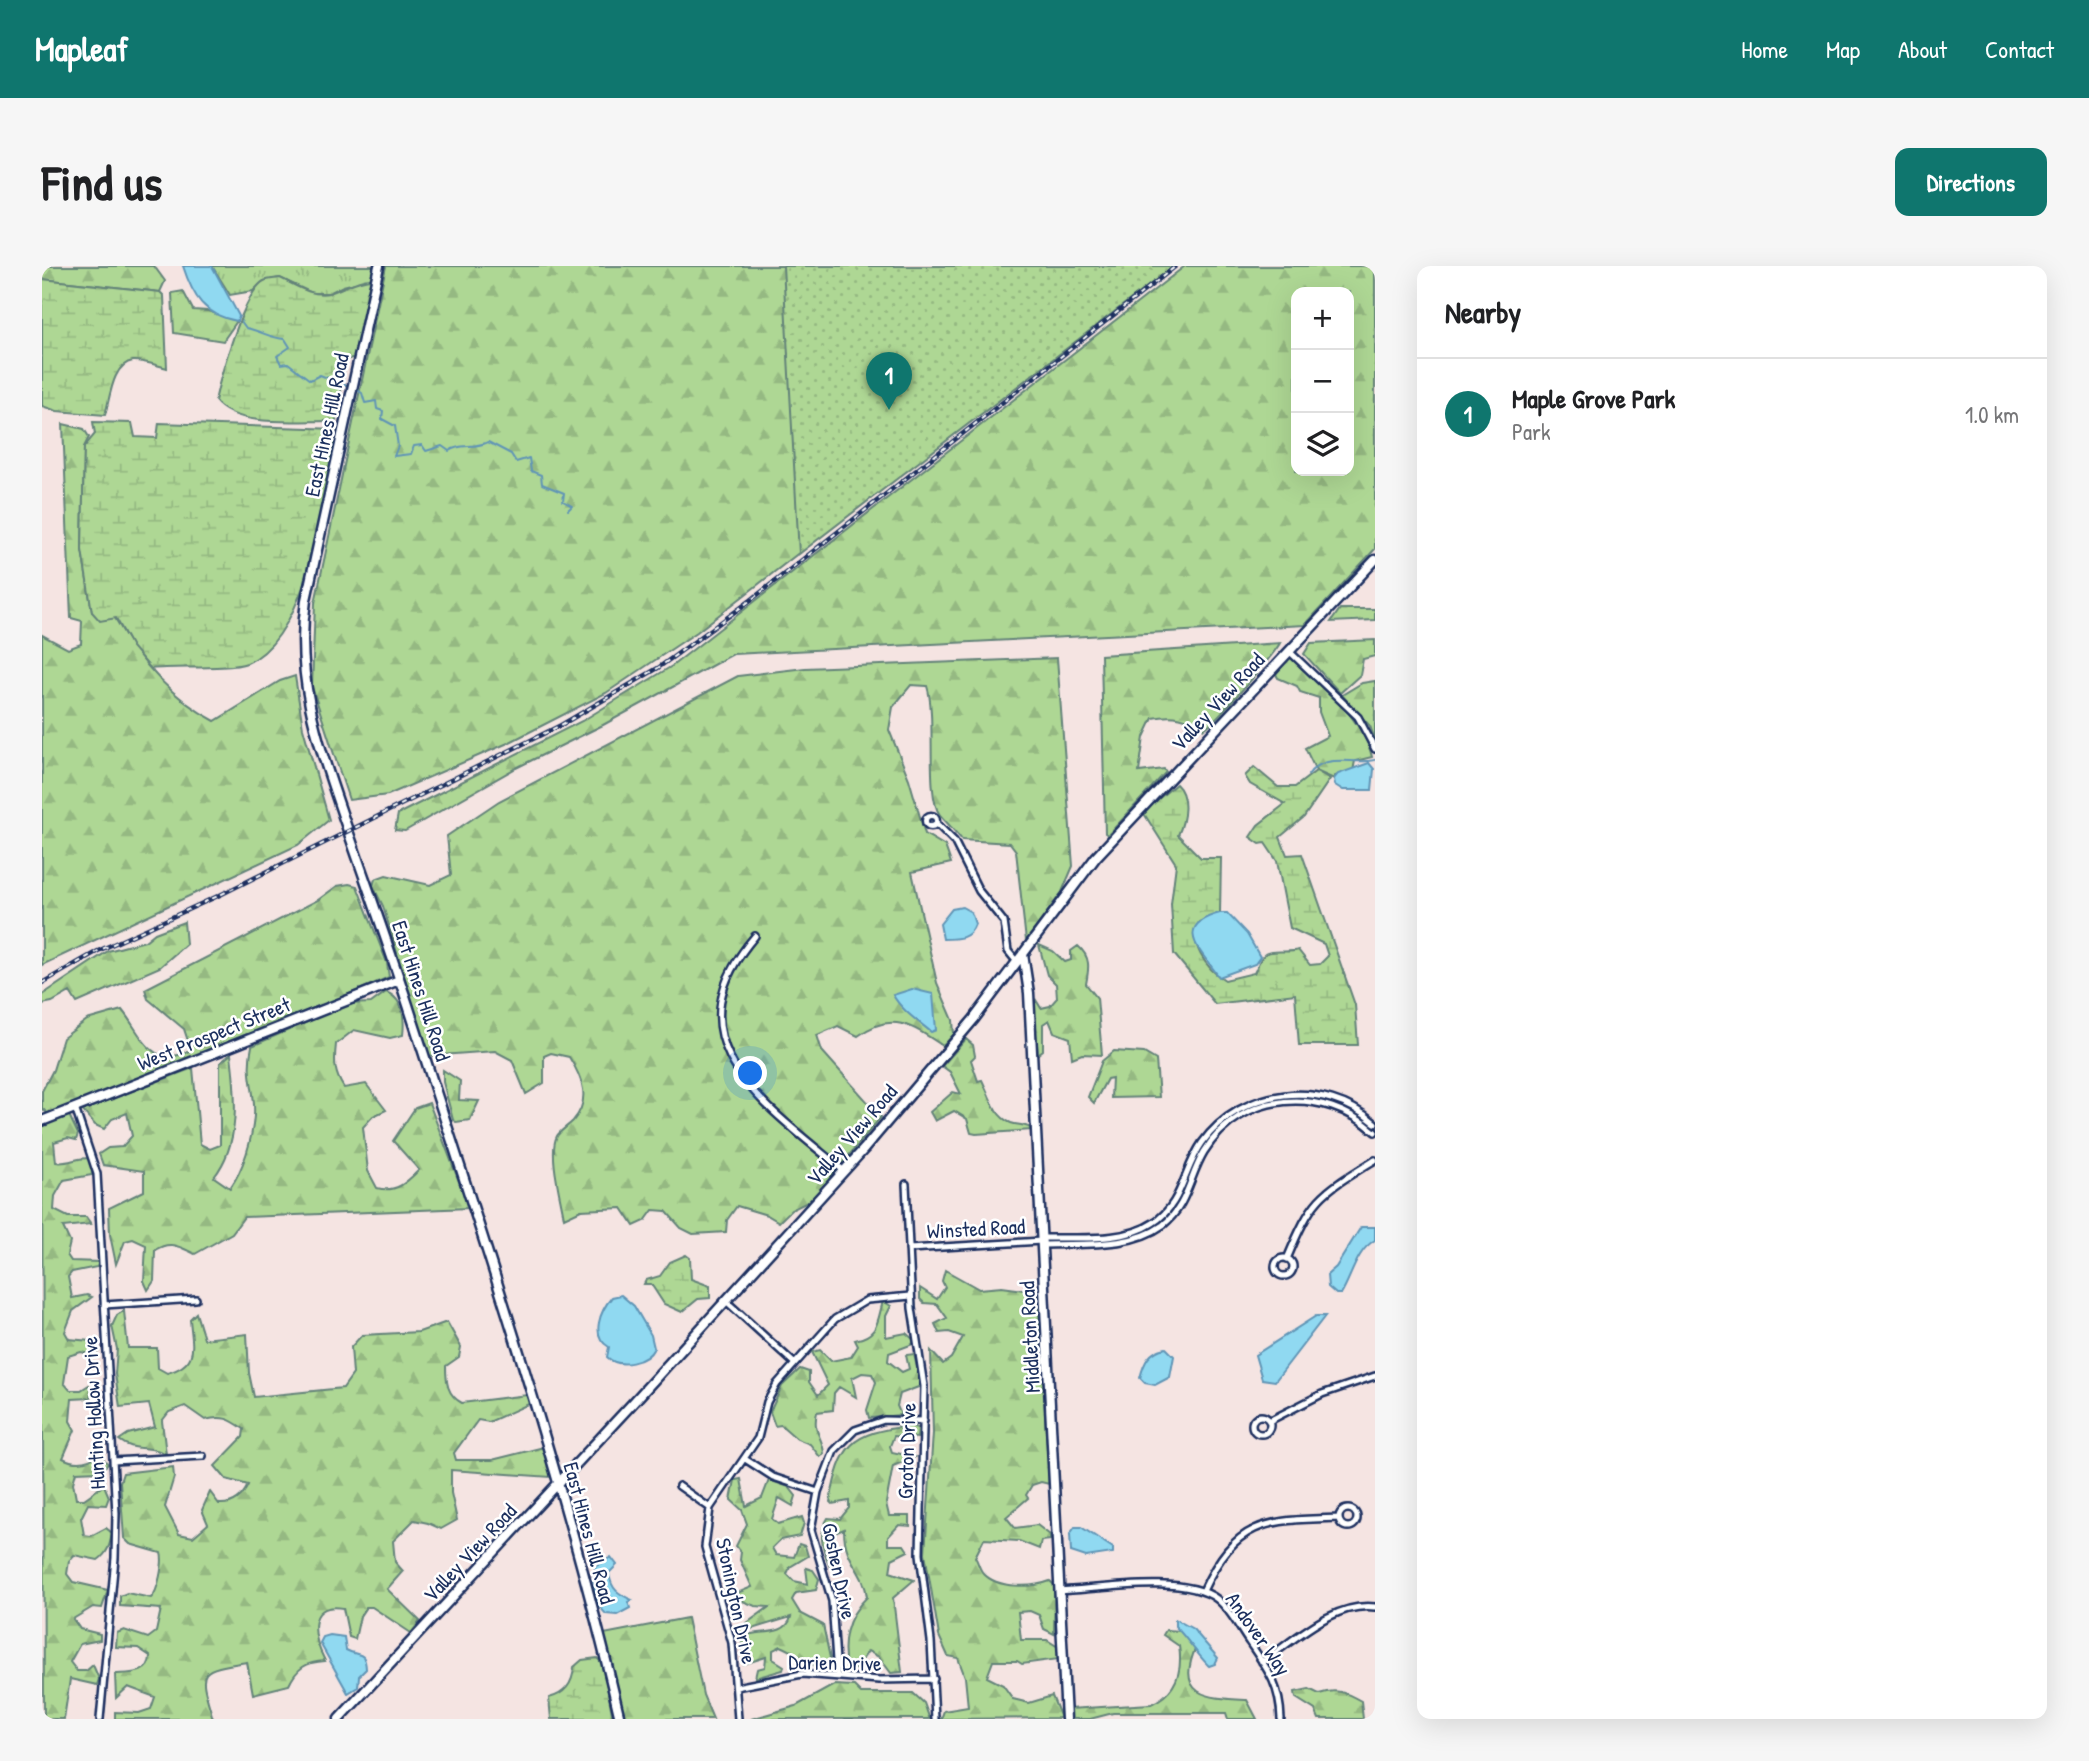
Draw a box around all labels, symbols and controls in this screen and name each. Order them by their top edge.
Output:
text: Mapleaf [35,27,128,71]
text: Home [1741,33,1788,65]
text: Map [1826,33,1860,65]
text: About [1898,33,1947,65]
text: Contact [1985,33,2054,65]
button: Directions [1895,148,2047,216]
text: Find us [42,149,162,215]
map controls [1291,287,1354,476]
button: + [1291,287,1354,350]
text: Nearby [1445,292,1521,332]
button: − [1291,350,1354,413]
street label: East Hines Hill Road [297,351,356,499]
pin: 1 [866,352,912,410]
text: Maple Grove Park [1512,381,1675,416]
text: 1 [1464,399,1472,430]
text: 1.0 km [1965,399,2019,430]
button: layers [1291,413,1354,476]
text: Park [1512,416,1550,447]
street label: Valley View Road [1164,646,1271,757]
street label: East Hines Hill Road [385,917,458,1065]
street label: West Prospect Street [133,989,295,1077]
your location [733,1056,767,1090]
street label: Valley View Road [800,1078,904,1191]
street label: Winsted Road [926,1211,1026,1246]
street label: Middleton Road [1012,1280,1047,1394]
street label: Hunting Hollow Drive [75,1336,112,1490]
street label: Groton Drive [890,1402,923,1500]
street label: East Hines Hill Road [557,1459,622,1607]
street label: Valley View Road [416,1497,523,1608]
street label: Goshen Drive [815,1520,864,1622]
street label: Stonington Drive [709,1535,764,1666]
street label: Andover Way [1219,1586,1298,1681]
street label: Darien Drive [788,1647,882,1678]

